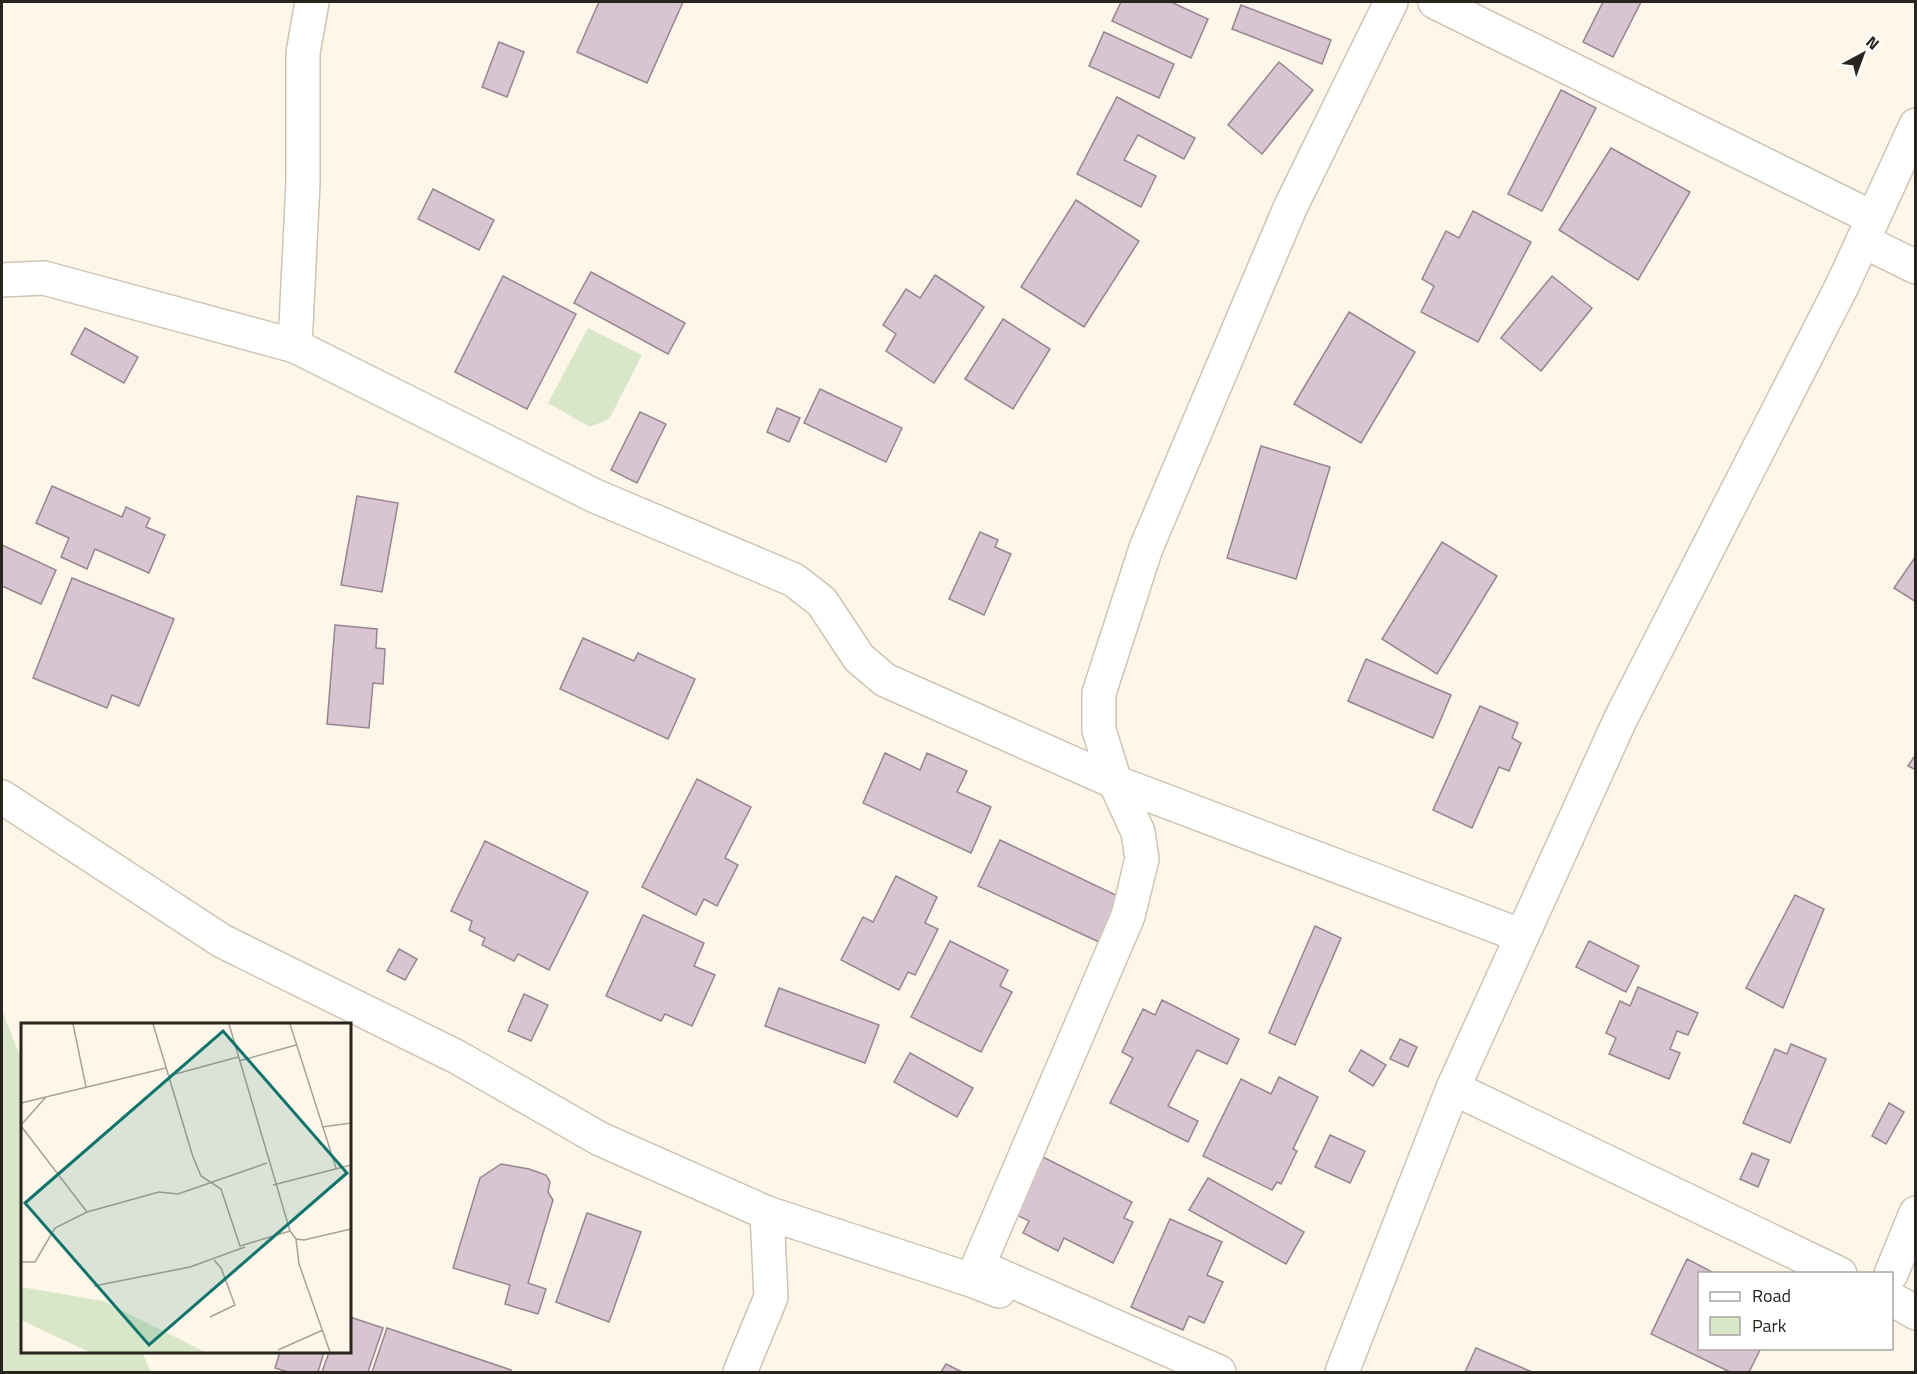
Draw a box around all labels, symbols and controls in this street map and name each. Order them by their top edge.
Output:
north arrow [1833,24,1893,84]
text: N [1861,30,1885,55]
inset map [21,1023,351,1353]
legend [1698,1272,1893,1350]
text: Road [1752,1282,1791,1309]
text: Park [1752,1312,1787,1339]

